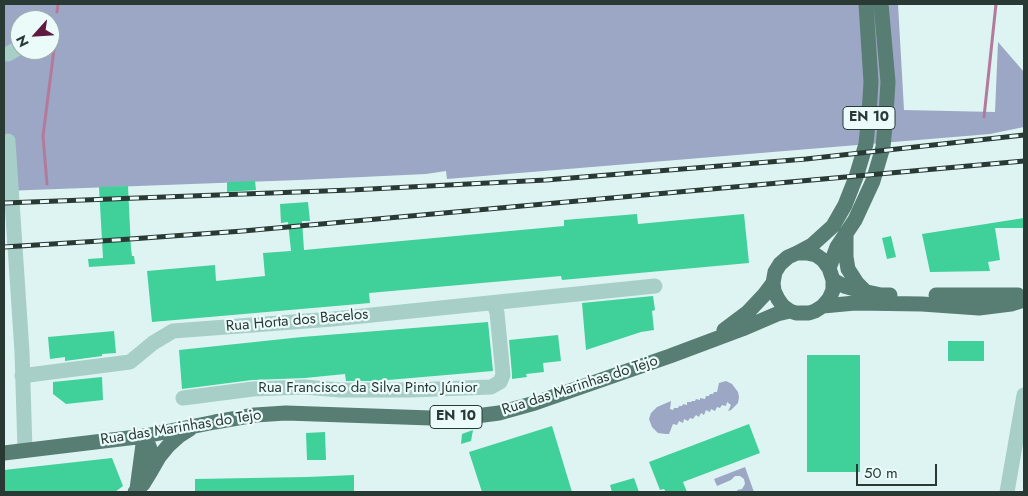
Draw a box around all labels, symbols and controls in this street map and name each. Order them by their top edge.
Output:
north arrow [10,10,60,60]
text: N [11,32,34,51]
road number: EN 10 [843,106,895,130]
street label: Rua Horta dos Bacelos [225,306,369,336]
street label: Rua das Marinhas do Tejo [500,352,660,420]
street label: Rua Francisco da Silva Pinto Júnior [258,379,478,397]
street label: Rua das Marinhas do Tejo [99,406,263,450]
road number: EN 10 [430,406,482,428]
scale bar [858,454,939,486]
text: 50 m [864,462,898,484]

